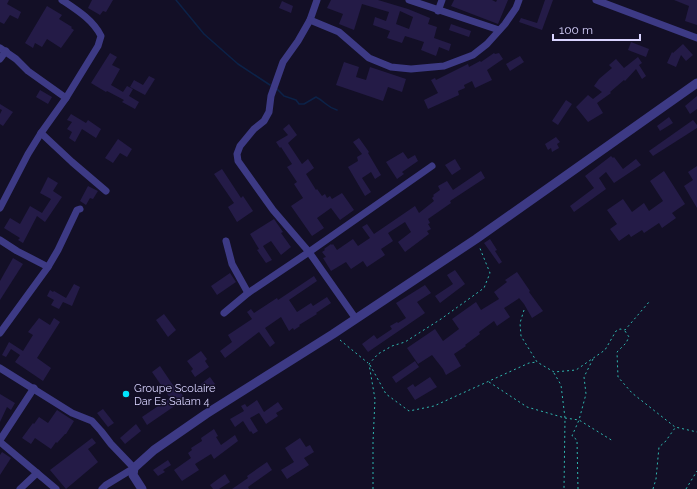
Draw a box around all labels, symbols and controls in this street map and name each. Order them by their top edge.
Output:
scale bar [553,16,640,42]
text: 100 m [559,23,593,37]
place label: Groupe Scolaire Dar Es Salam 4 [134,382,216,408]
marker: Groupe Scolaire Dar Es Salam 4 [121,389,131,399]

